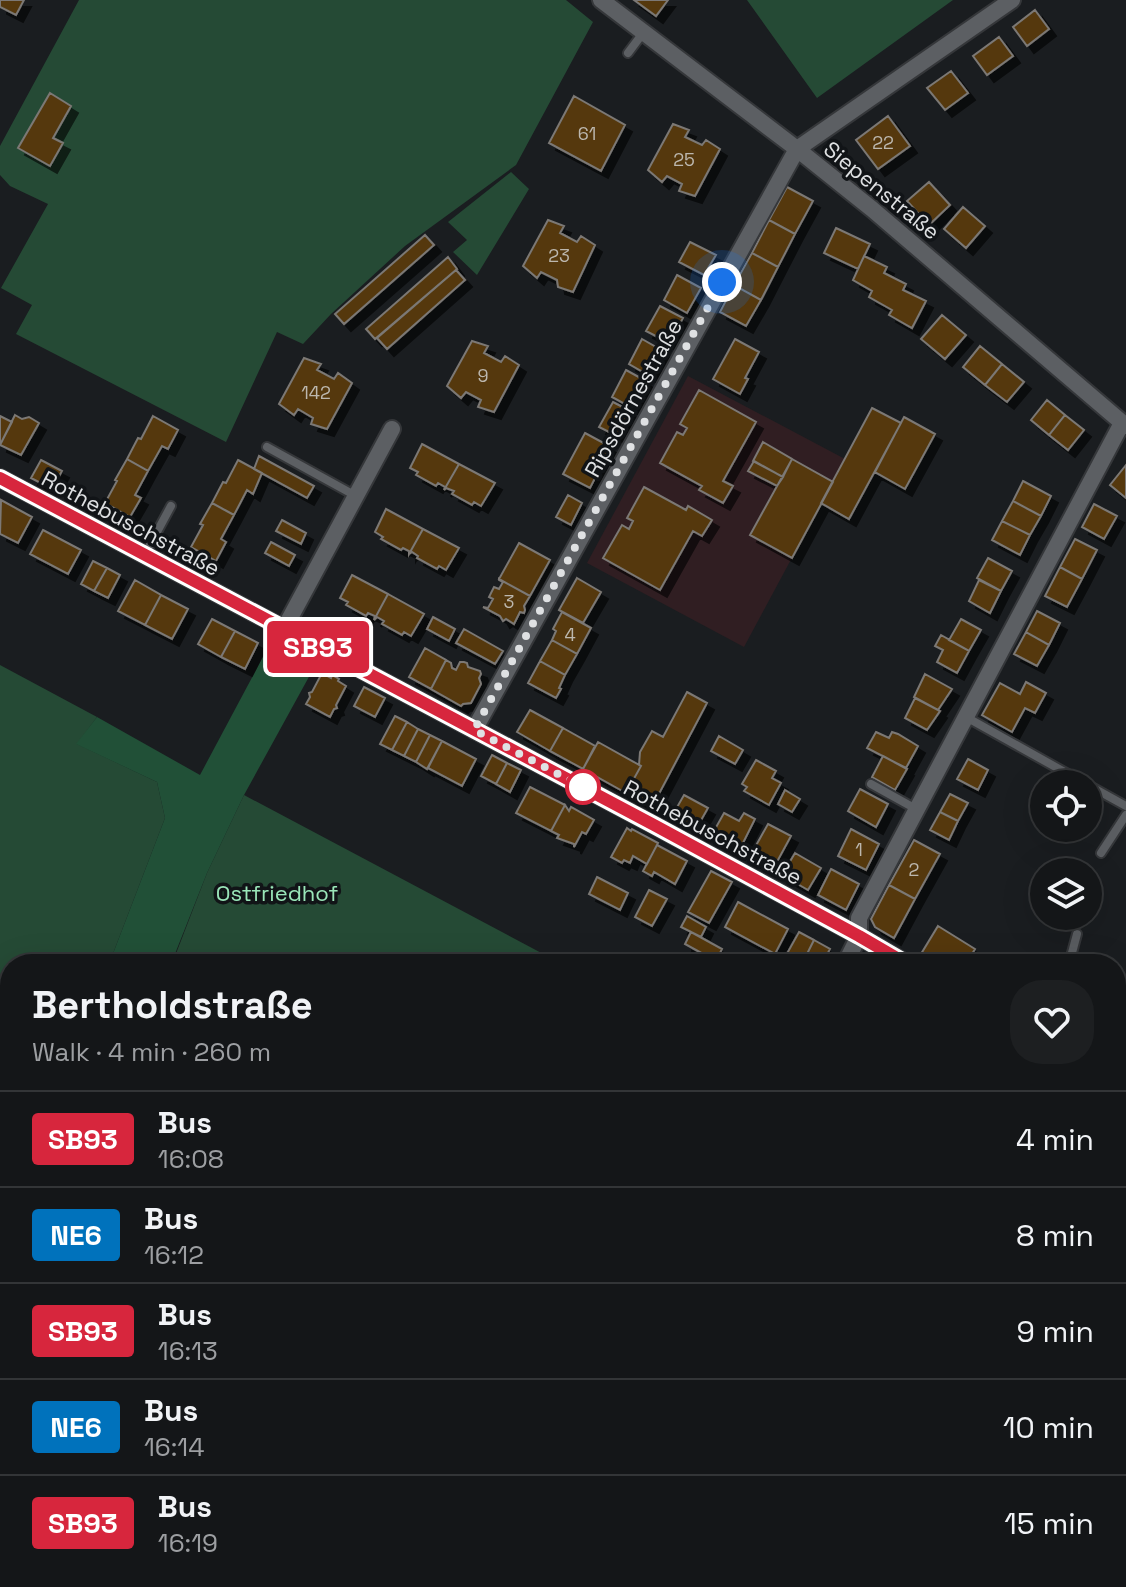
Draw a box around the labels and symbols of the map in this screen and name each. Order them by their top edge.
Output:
house number: 61 [578,122,596,145]
house number: 22 [872,131,894,154]
street label: Siepenstraße [818,135,946,245]
house number: 25 [673,148,695,171]
house number: 23 [548,244,570,267]
your location [702,262,742,302]
street label: Ripsdörnestraße [578,314,688,482]
house number: 9 [477,364,489,387]
house number: 142 [301,381,331,404]
street label: Rothebuschstraße [37,464,225,582]
house number: 3 [504,590,514,613]
line badge: SB93 [262,621,374,673]
house number: 4 [564,623,576,646]
unlabelled marker [566,770,600,804]
street label: Rothebuschstraße [619,773,807,891]
house number: 1 [855,838,863,861]
house number: 2 [909,858,919,881]
park label: Ostfriedhof [216,879,339,907]

